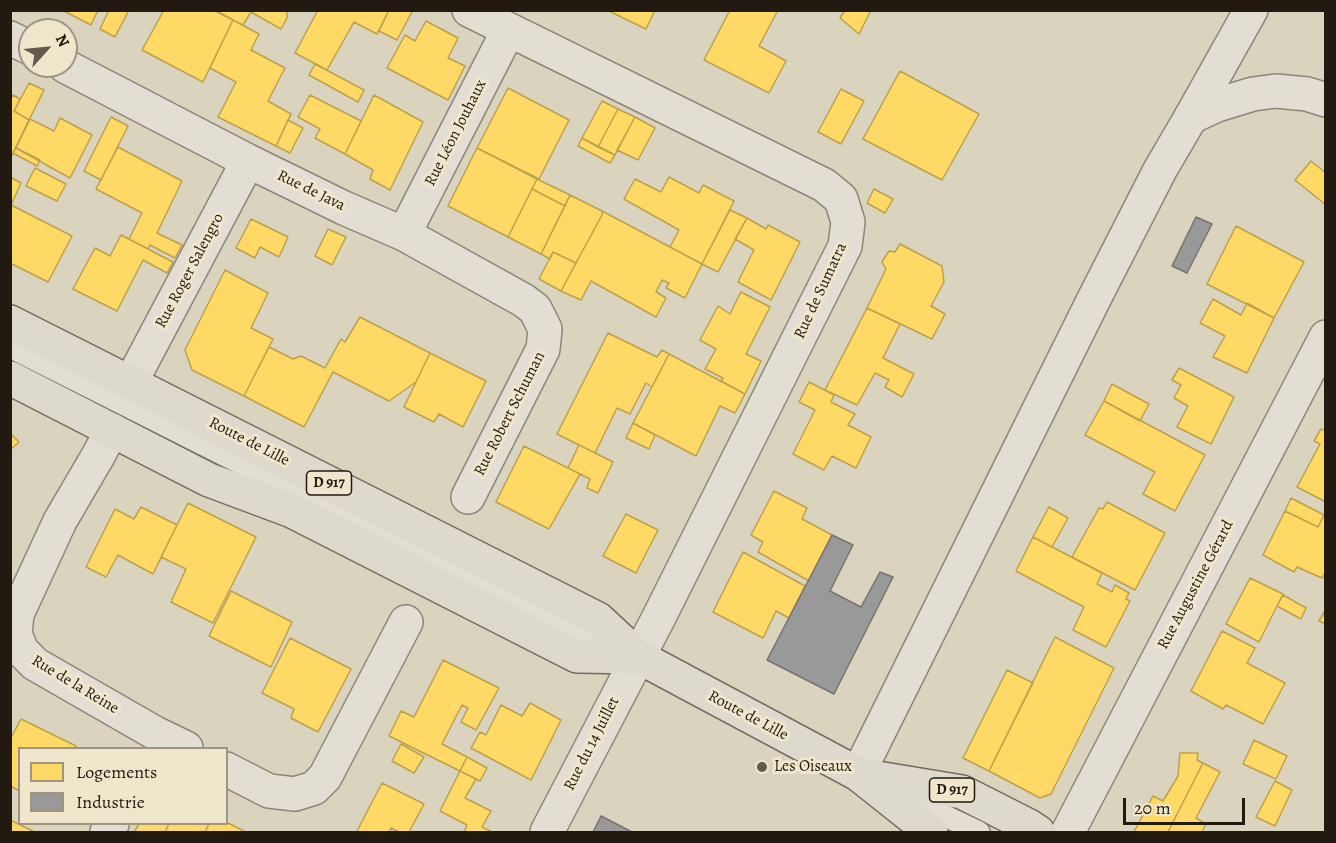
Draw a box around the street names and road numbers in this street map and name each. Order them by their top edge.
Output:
street label: Rue Léon Jouhaux [421,77,491,189]
street label: Rue de Java [274,166,348,216]
street label: Rue Roger Salengro [152,210,228,332]
street label: Rue de Sumatra [790,240,852,342]
street label: Rue Robert Schuman [470,349,550,479]
street label: Route de Lille [205,413,293,471]
road number: D 917 [306,471,352,495]
street label: Rue Augustine Gérard [1154,517,1238,653]
street label: Rue de la Reine [28,651,122,719]
street label: Route de Lille [705,687,791,745]
street label: Rue du 14 Juillet [560,694,624,794]
road number: D 917 [930,778,974,802]

